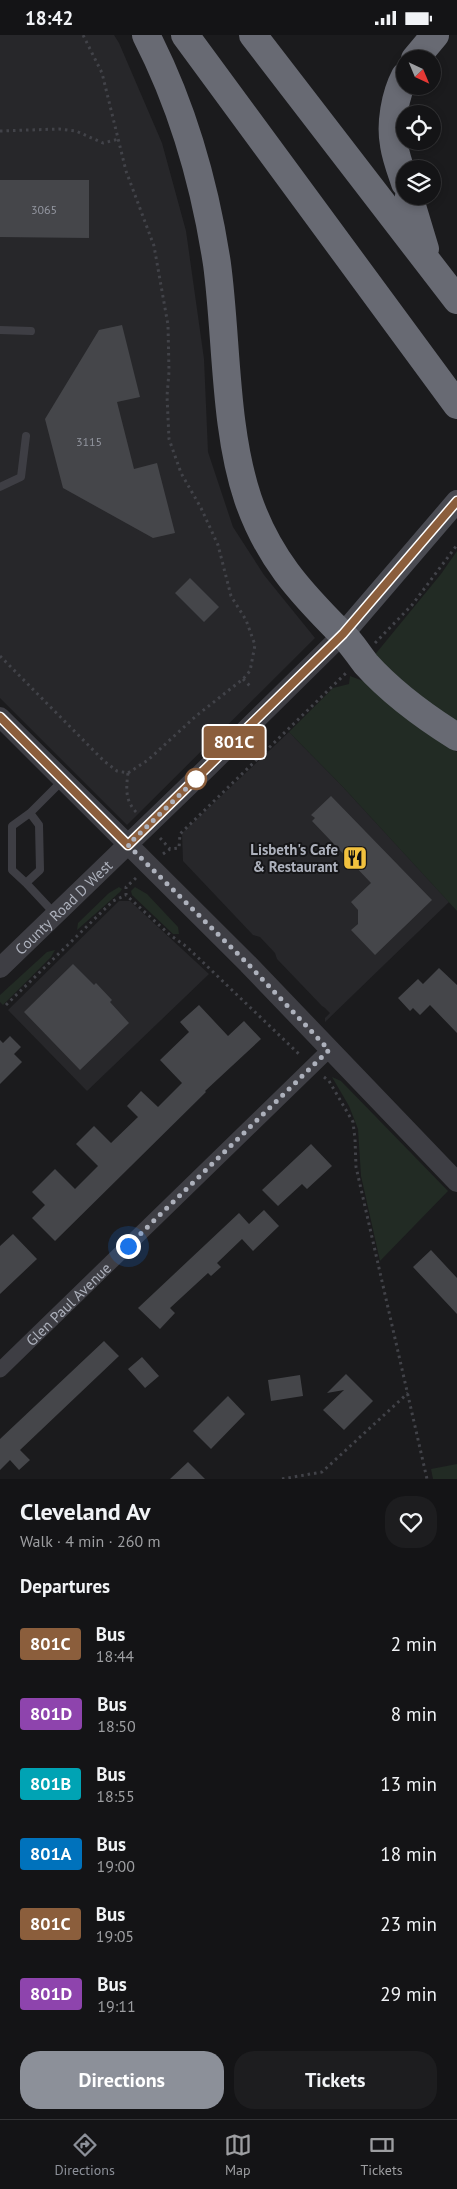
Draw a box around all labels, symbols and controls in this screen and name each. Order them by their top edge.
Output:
text: 18:42 [25,6,73,30]
north arrow [396,50,441,95]
map controls [396,50,441,205]
button: locate [396,105,441,150]
button: layers [396,160,441,205]
house number: 3065 [31,202,57,217]
house number: 3115 [76,434,102,449]
line badge: 801C [199,726,269,758]
text: 801C [214,730,254,753]
unlabelled marker [185,768,207,790]
place label: Lisbeth's Cafe & Restaurant [250,840,339,876]
restaurant icon: Lisbeth's Cafe & Restaurant [342,845,368,871]
street label: County Road D West [11,855,116,958]
your location [116,1234,141,1259]
street label: Glen Paul Avenue [21,1258,115,1350]
text: Cleveland Av [20,1496,151,1527]
button: heart [385,1496,437,1548]
text: Walk · 4 min · 260 m [20,1531,160,1551]
text: Departures [20,1574,110,1598]
text: Bus [96,1622,125,1646]
text: 801C [30,1632,71,1655]
text: 2 min [391,1632,437,1656]
text: 18:44 [96,1646,134,1666]
text: Bus [97,1692,127,1716]
text: 801D [30,1702,72,1725]
text: 8 min [391,1702,437,1726]
text: 18:50 [97,1716,136,1736]
text: Bus [96,1762,126,1786]
text: 801B [30,1772,71,1795]
text: 13 min [380,1772,437,1796]
text: 18:55 [96,1786,135,1806]
text: Bus [97,1832,126,1856]
text: 801A [30,1842,72,1865]
text: 18 min [380,1842,437,1866]
text: 19:00 [97,1856,135,1876]
text: Bus [96,1902,125,1926]
text: 801C [30,1912,71,1935]
text: 23 min [380,1912,437,1936]
text: 19:05 [96,1926,134,1946]
text: Bus [97,1972,127,1996]
text: 801D [30,1982,72,2005]
text: 29 min [380,1982,437,2006]
text: 19:11 [97,1996,136,2016]
button: Directions [20,2051,224,2109]
button: Tickets [234,2051,437,2109]
tab: Directions [54,2131,115,2179]
tab: Map [224,2131,252,2179]
tab: Tickets [360,2131,403,2179]

